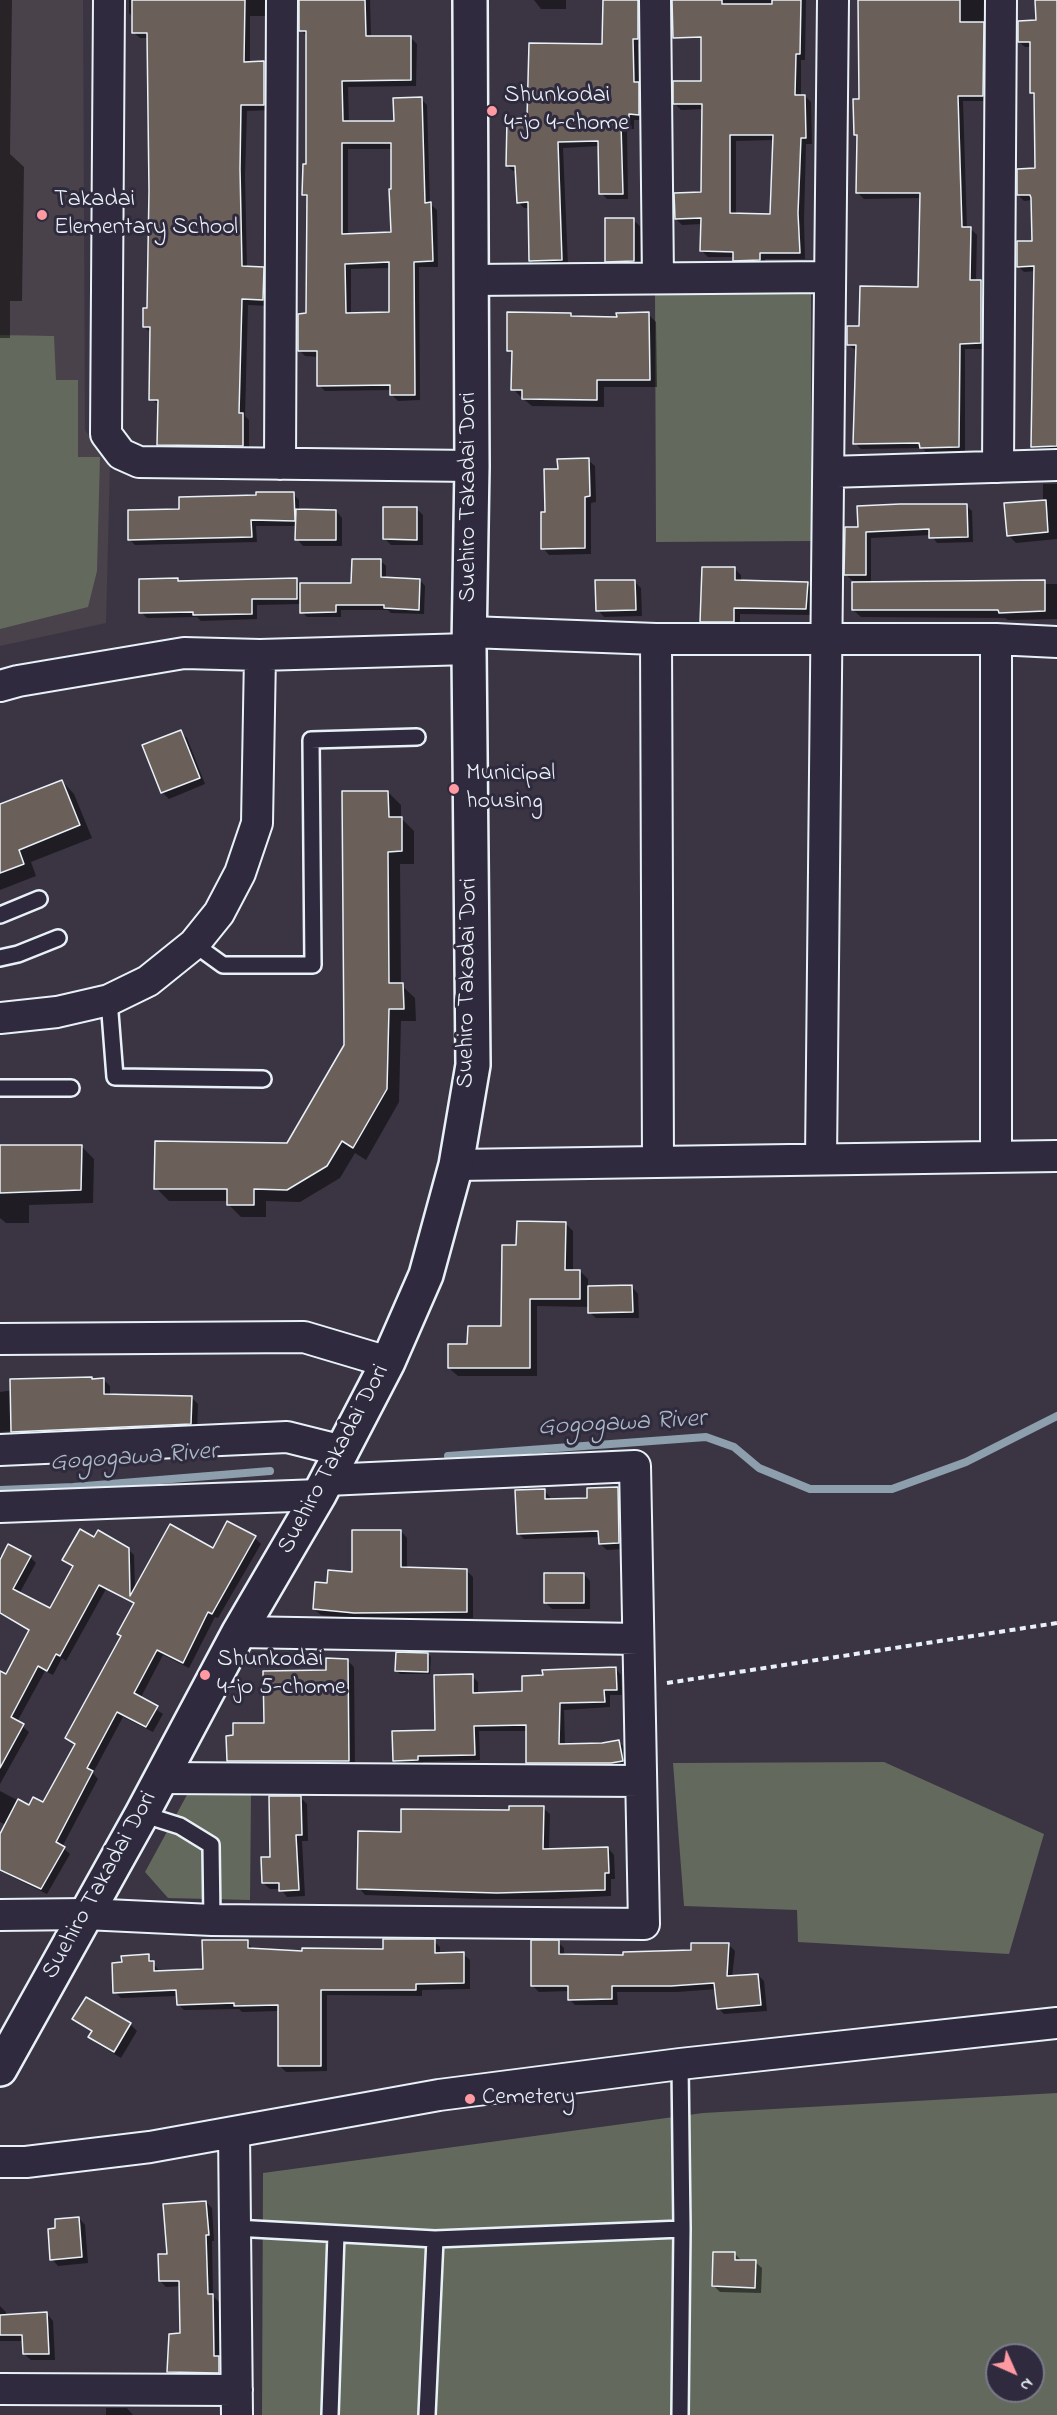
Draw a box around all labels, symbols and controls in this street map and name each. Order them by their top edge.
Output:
place label: Shunkodai 4-jo 4-chome [504,83,629,139]
marker: Shunkodai 4-jo 4-chome [485,104,499,118]
place label: Takadai Elementary School [54,187,238,243]
marker: Takadai Elementary School [35,208,49,222]
street label: Suehiro Takadai Dori [456,392,484,602]
place label: Municipal housing [466,761,555,817]
marker: Municipal housing [447,782,461,796]
street label: Suehiro Takadai Dori [453,878,485,1088]
street label: Suehiro Takadai Dori [273,1360,397,1560]
water label: Gogogawa River [537,1405,707,1445]
water label: Gogogawa River [49,1438,219,1480]
place label: Shunkodai 4-jo 5-chome [217,1647,346,1703]
marker: Shunkodai 4-jo 5-chome [198,1668,212,1682]
street label: Suehiro Takadai Dori [37,1787,165,1985]
place label: Cemetery [482,2085,575,2113]
marker: Cemetery [463,2092,477,2106]
north arrow [985,2343,1045,2403]
text: N [1014,2372,1039,2397]

